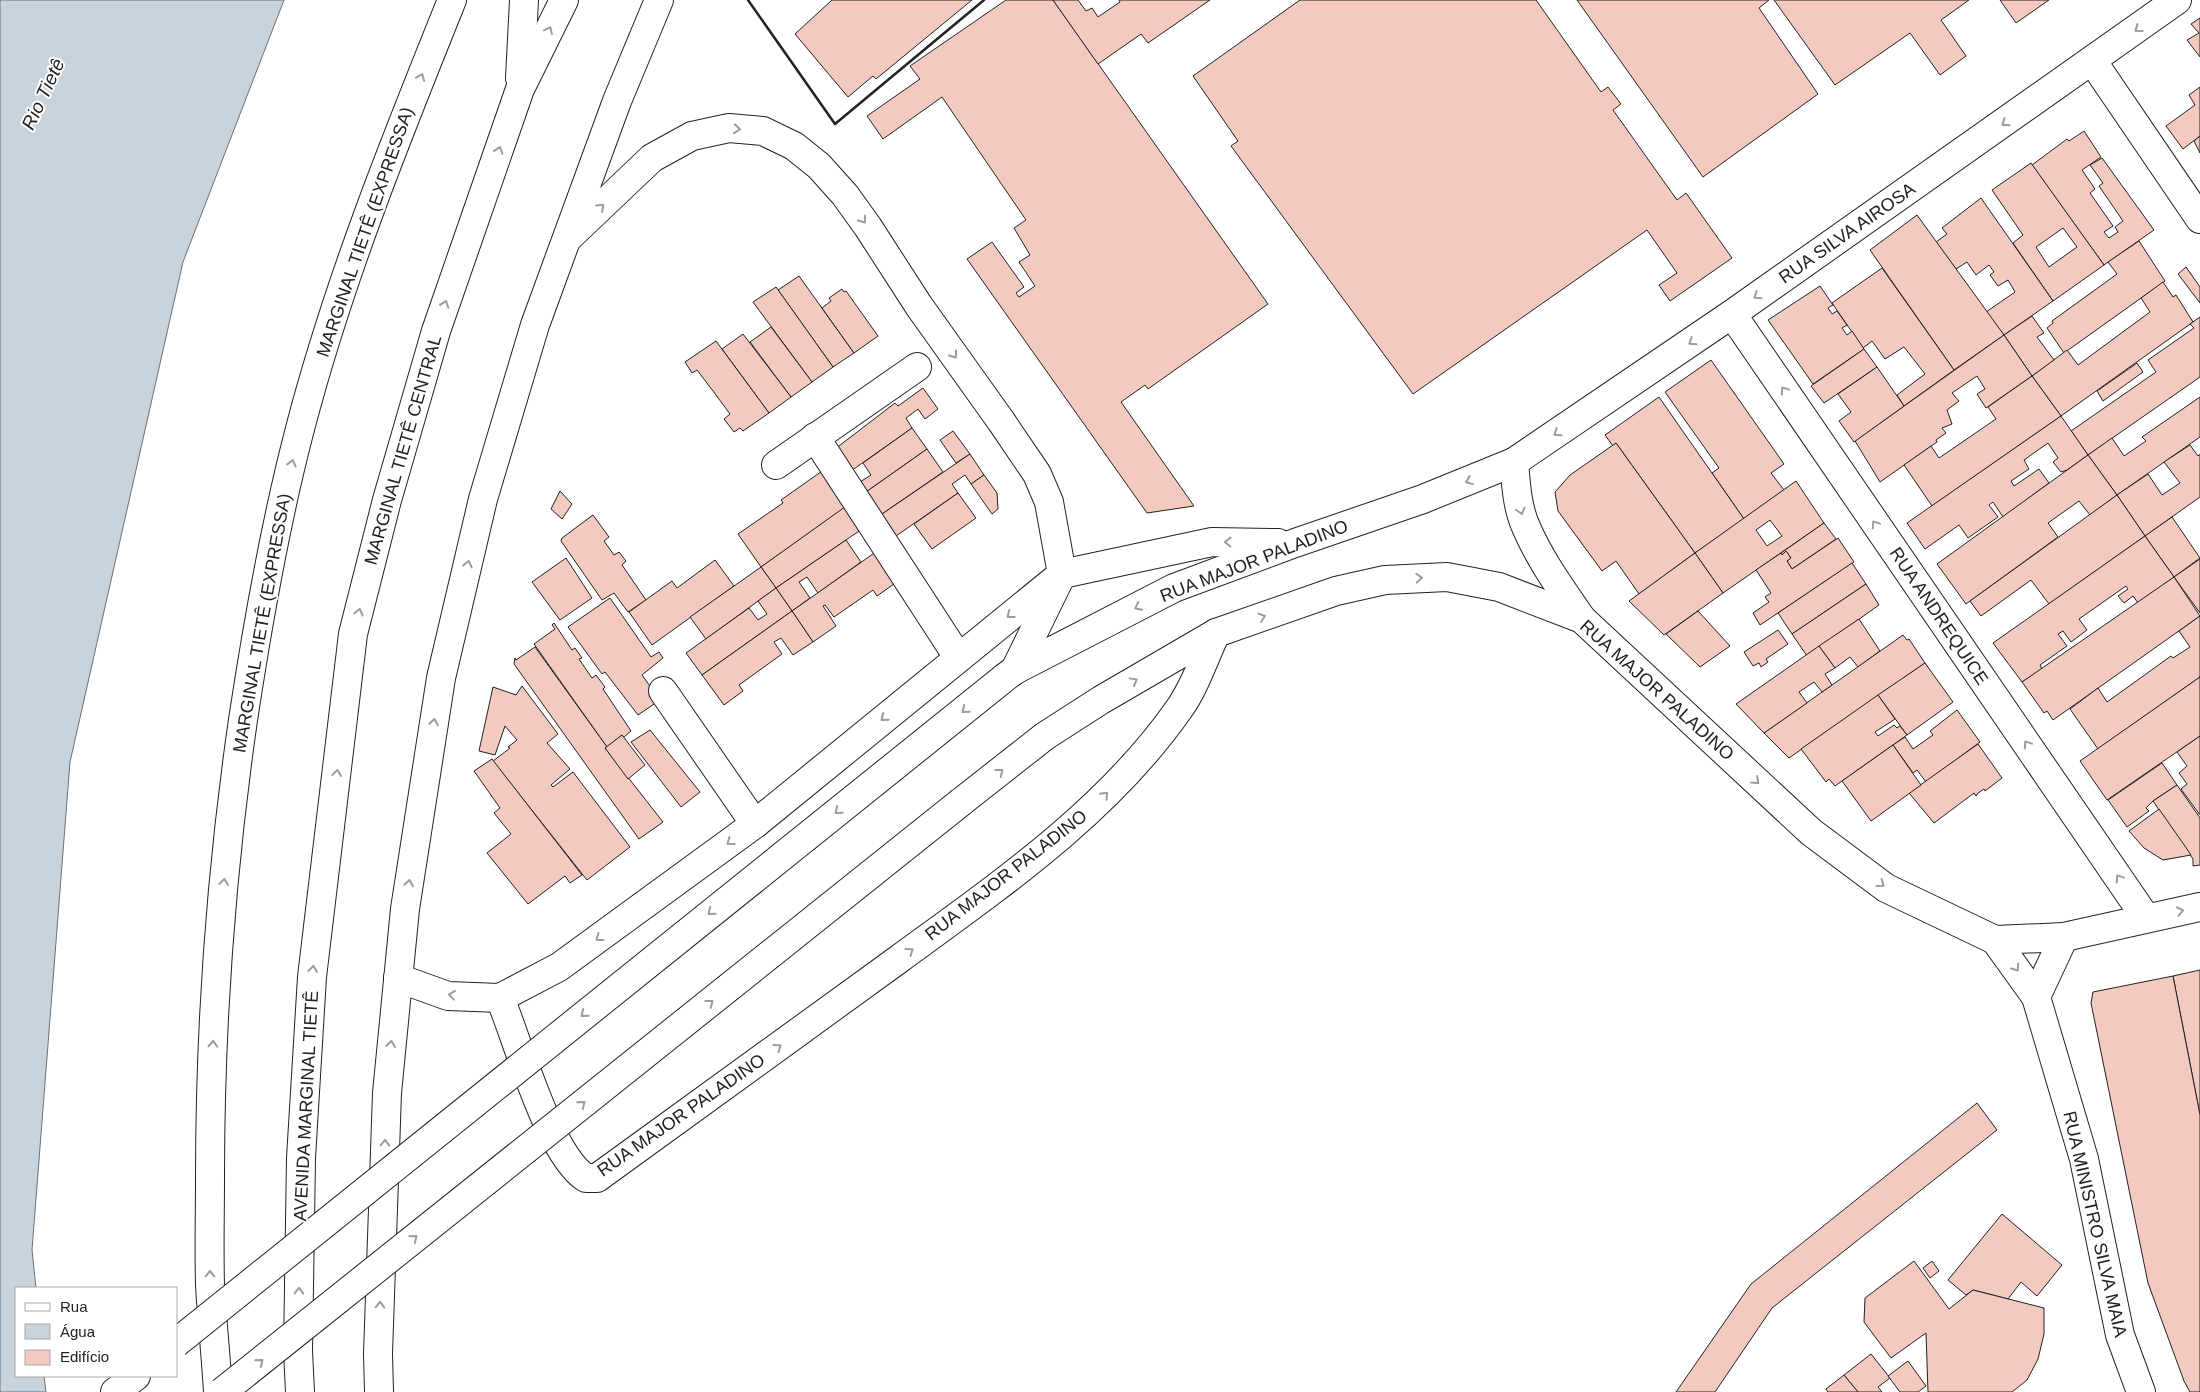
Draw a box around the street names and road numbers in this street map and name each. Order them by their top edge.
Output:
street label: MARGINAL TIETÊ (EXPRESSA) [313,104,417,360]
street label: RUA SILVA AIROSA [1775,179,1919,287]
street label: MARGINAL TIETÊ CENTRAL [361,333,445,567]
street label: MARGINAL TIETÊ (EXPRESSA) [229,492,295,754]
street label: RUA MAJOR PALADINO [1157,516,1351,606]
street label: RUA ANDREQUICE [1886,544,1992,688]
street label: RUA MAJOR PALADINO [1576,616,1738,764]
street label: RUA MAJOR PALADINO [921,806,1091,944]
street label: AVENIDA MARGINAL TIETÊ [290,990,322,1222]
street label: RUA MAJOR PALADINO [593,1050,769,1180]
street label: RUA MINISTRO SILVA MAIA [2059,1109,2131,1339]

